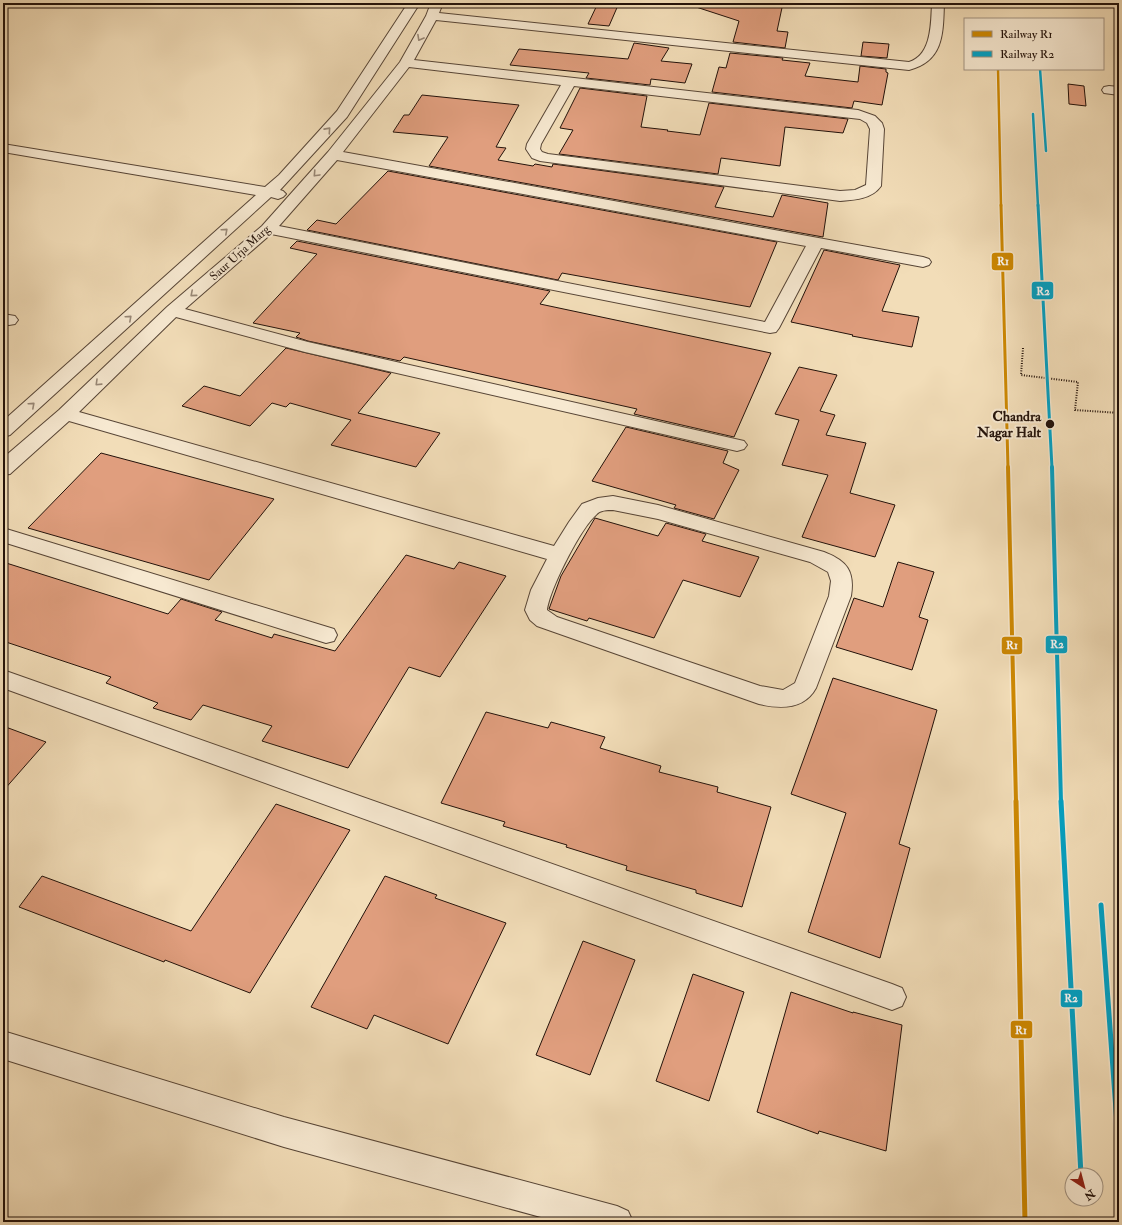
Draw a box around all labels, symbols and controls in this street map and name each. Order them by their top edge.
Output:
legend [964,18,1104,70]
text: Railway R1 [1000,27,1053,42]
one-way arrow [417,34,425,41]
text: Railway R2 [1000,47,1054,62]
one-way arrow [323,127,330,135]
one-way arrow [313,169,321,177]
street label: Saur Urja Marg [207,221,274,284]
one-way arrow [220,228,228,236]
line badge: R1 [991,252,1014,271]
text: R1 [997,255,1009,268]
line badge: R2 [1031,281,1054,300]
text: R2 [1036,285,1050,298]
one-way arrow [190,289,198,296]
one-way arrow [124,316,131,323]
one-way arrow [95,378,103,385]
one-way arrow [27,402,35,410]
place label: Chandra Nagar Halt [976,408,1042,442]
marker: Chandra Nagar Halt [1044,418,1056,430]
line badge: R2 [1045,635,1068,654]
line badge: R1 [1001,636,1023,655]
text: R2 [1050,638,1064,651]
text: R1 [1006,639,1018,652]
line badge: R2 [1060,989,1083,1008]
text: R2 [1064,992,1078,1005]
line badge: R1 [1010,1020,1033,1039]
text: R1 [1015,1024,1027,1037]
north arrow [1064,1167,1104,1207]
text: N [1081,1186,1098,1204]

